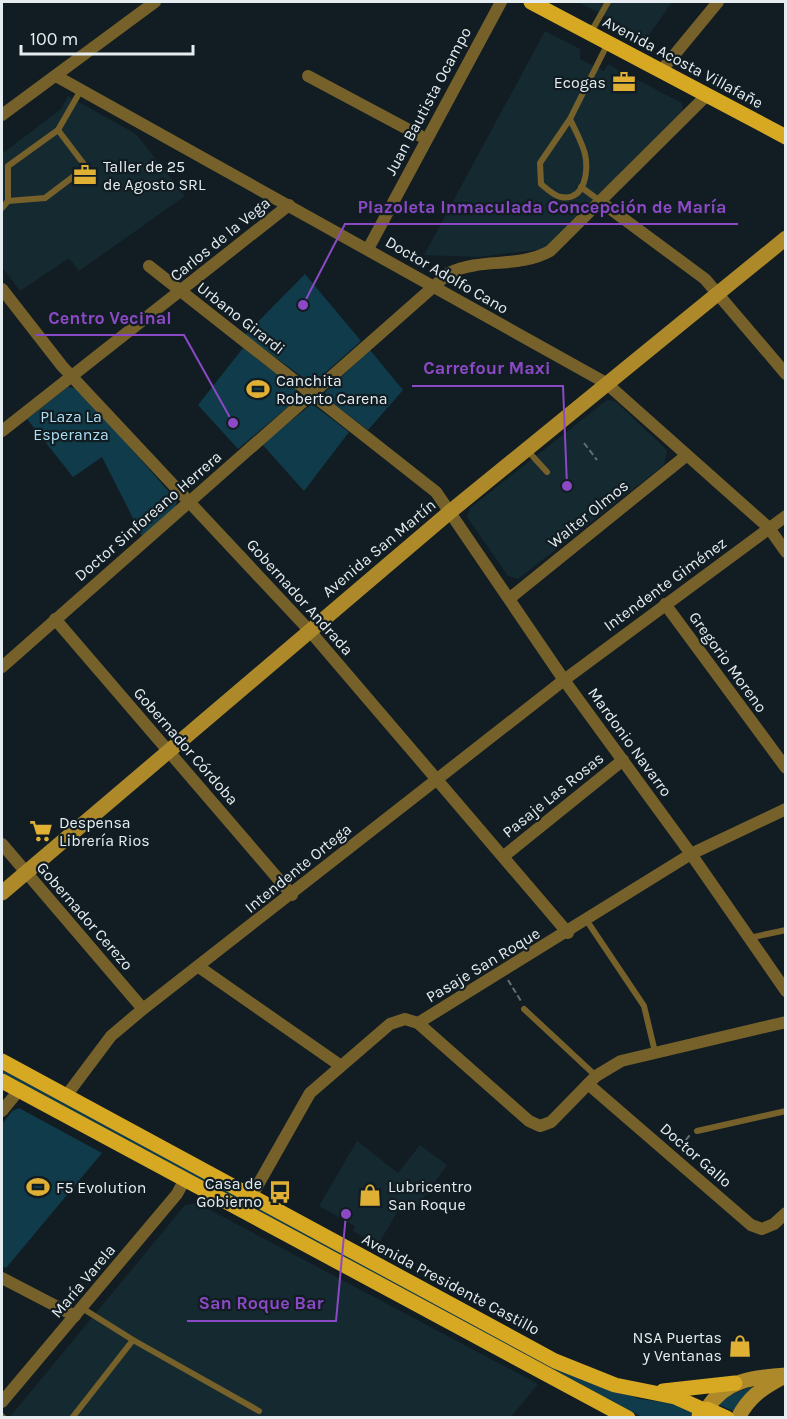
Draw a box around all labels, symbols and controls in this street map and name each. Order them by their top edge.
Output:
street label: Avenida Acosta Villafañe [600,12,766,112]
scale bar [21,18,194,56]
street label: Juan Bautista Ocampo [381,24,475,178]
text: 100 m [30,28,78,50]
office icon: Ecogas [611,69,637,95]
place label: Ecogas [554,73,606,92]
place label: Taller de 25 de Agosto SRL [103,157,206,194]
office icon: Taller de 25 de Agosto SRL [72,162,98,188]
callout: Plazoleta Inmaculada Concepción de María [345,188,738,224]
street label: Carlos de la Vega [166,193,274,285]
text: Plazoleta Inmaculada Concepción de María [357,196,727,218]
street label: Doctor Adolfo Cano [382,232,512,318]
street label: Urbano Girardi [193,278,289,358]
callout: Centro Vecinal [36,299,184,335]
text: Centro Vecinal [48,307,172,329]
callout: Carrefour Maxi [412,350,563,386]
text: Carrefour Maxi [423,357,551,379]
place label: Canchita Roberto Carena [276,371,388,408]
sports icon: Canchita Roberto Carena [245,376,271,402]
park label: PLaza La Esperanza [33,407,109,444]
street label: Doctor Sinforeano Herrera [71,447,225,585]
street label: Walter Olmos [544,476,632,552]
street label: Avenida San Martín [318,495,440,601]
street label: Intendente Giménez [600,533,730,635]
street label: Gobernador Andrada [243,535,357,659]
street label: Gregorio Moreno [685,608,771,716]
street label: Gobernador Córdoba [130,683,242,809]
street label: Mardonio Navarro [584,684,676,800]
street label: Pasaje Las Rosas [499,748,607,842]
place label: Despensa Librería Rios [59,813,150,850]
supermarket icon: Despensa Librería Rios [28,818,54,844]
street label: Intendente Ortega [241,819,355,917]
street label: Gobernador Cerezo [33,858,137,974]
street label: Pasaje San Roque [423,923,543,1007]
street label: Doctor Gallo [656,1119,736,1191]
sports icon: F5 Evolution [25,1174,51,1200]
place label: Casa de Gobierno [196,1174,262,1211]
place label: Lubricentro San Roque [388,1177,472,1214]
place label: F5 Evolution [56,1178,146,1197]
bus stop icon: Casa de Gobierno [267,1179,293,1205]
shop icon: Lubricentro San Roque [357,1182,383,1208]
street label: Avenida Presidente Castillo [359,1229,543,1339]
street label: María Varela [47,1240,119,1322]
callout: San Roque Bar [187,1285,336,1321]
text: San Roque Bar [198,1292,324,1314]
place label: NSA Puertas y Ventanas [633,1328,722,1365]
shop icon: NSA Puertas y Ventanas [727,1333,753,1359]

